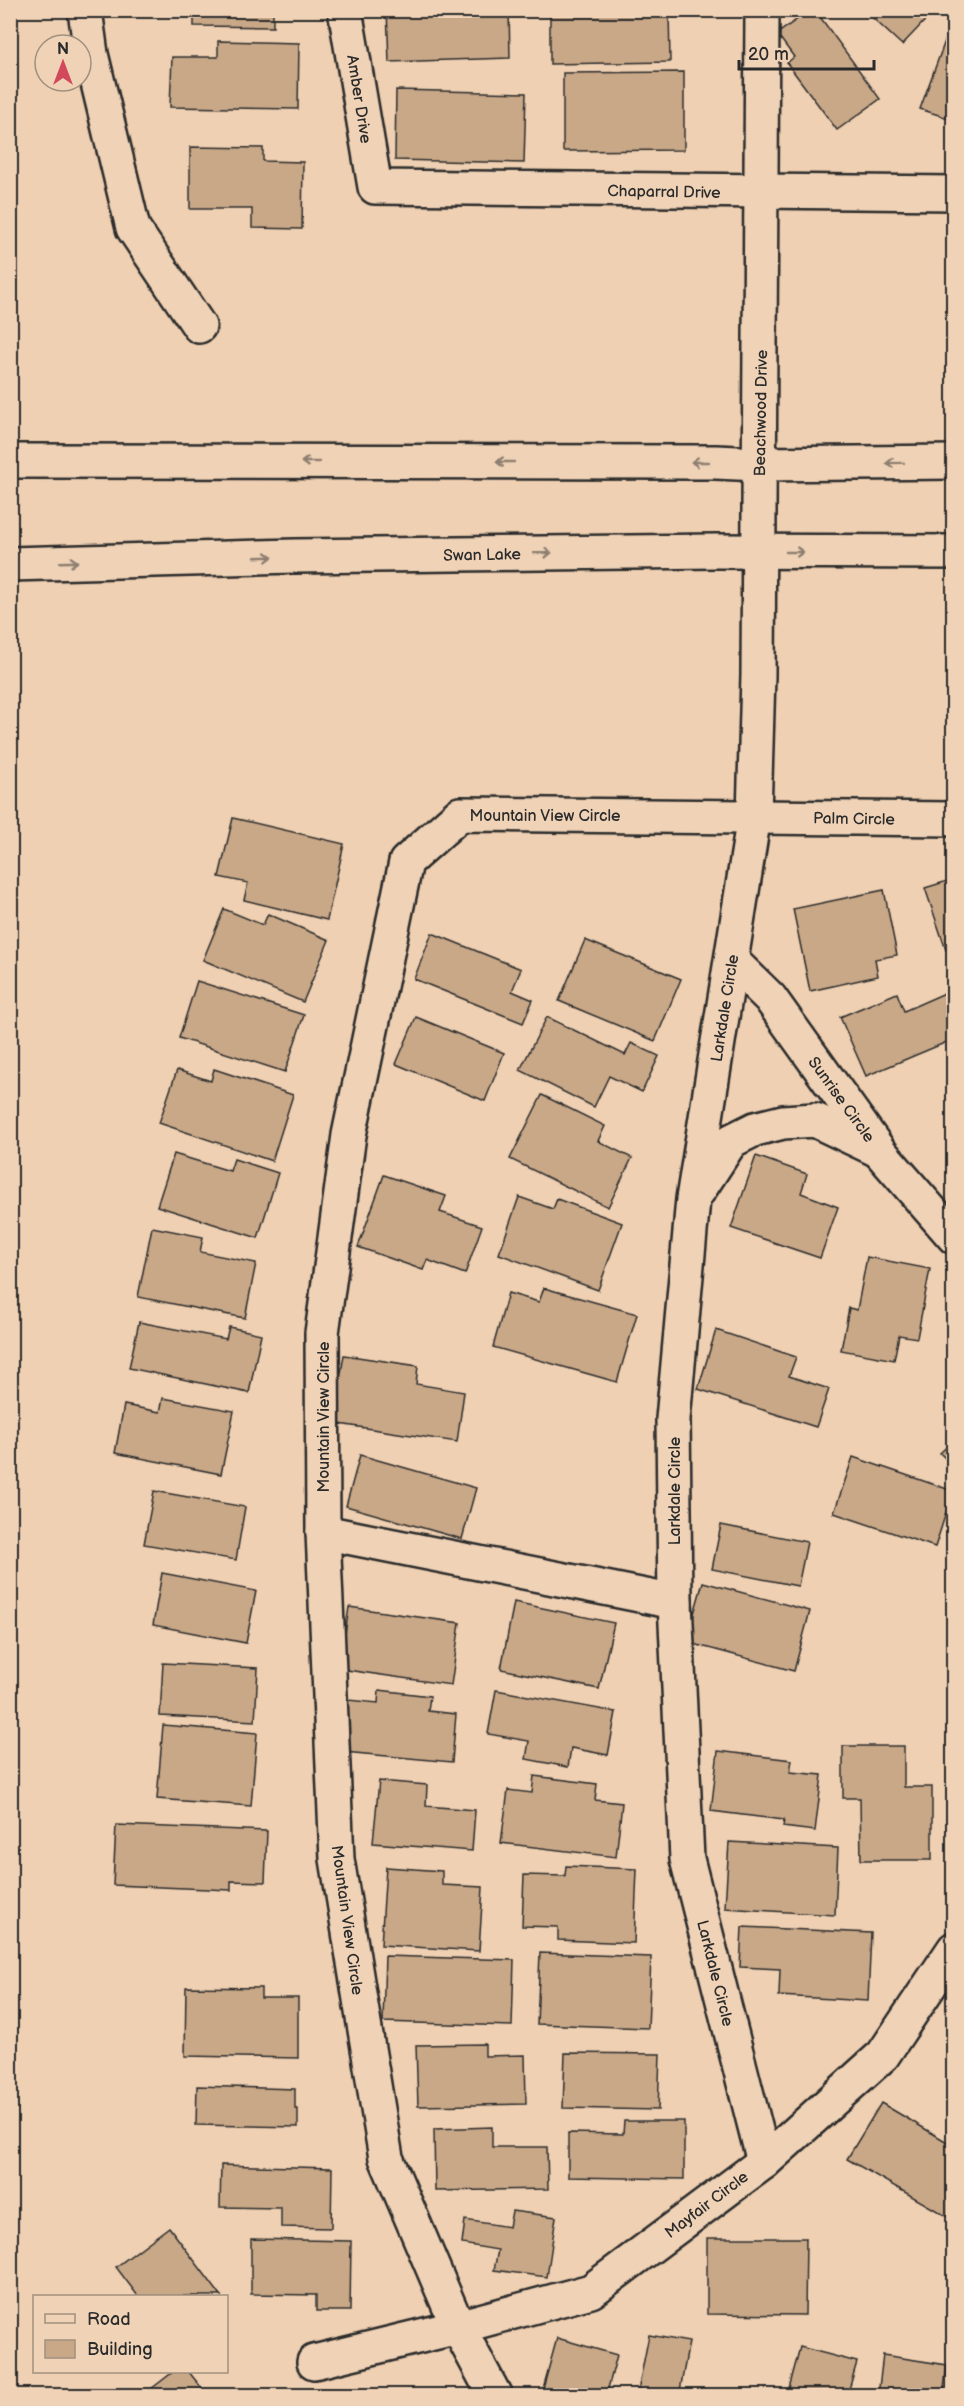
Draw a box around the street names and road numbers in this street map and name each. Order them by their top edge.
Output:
street label: Amber Drive [342,54,375,145]
street label: Chaparral Drive [607,182,721,203]
street label: Beachwood Drive [751,349,772,477]
street label: Swan Lake [443,545,521,566]
street label: Mountain View Circle [470,807,621,826]
street label: Palm Circle [813,809,895,830]
street label: Larkdale Circle [708,953,743,1063]
street label: Sunrise Circle [803,1053,878,1147]
street label: Mountain View Circle [315,1341,334,1492]
street label: Larkdale Circle [666,1436,685,1545]
street label: Mountain View Circle [327,1844,366,1997]
street label: Larkdale Circle [692,1918,737,2029]
street label: Mayfair Circle [662,2167,753,2243]

